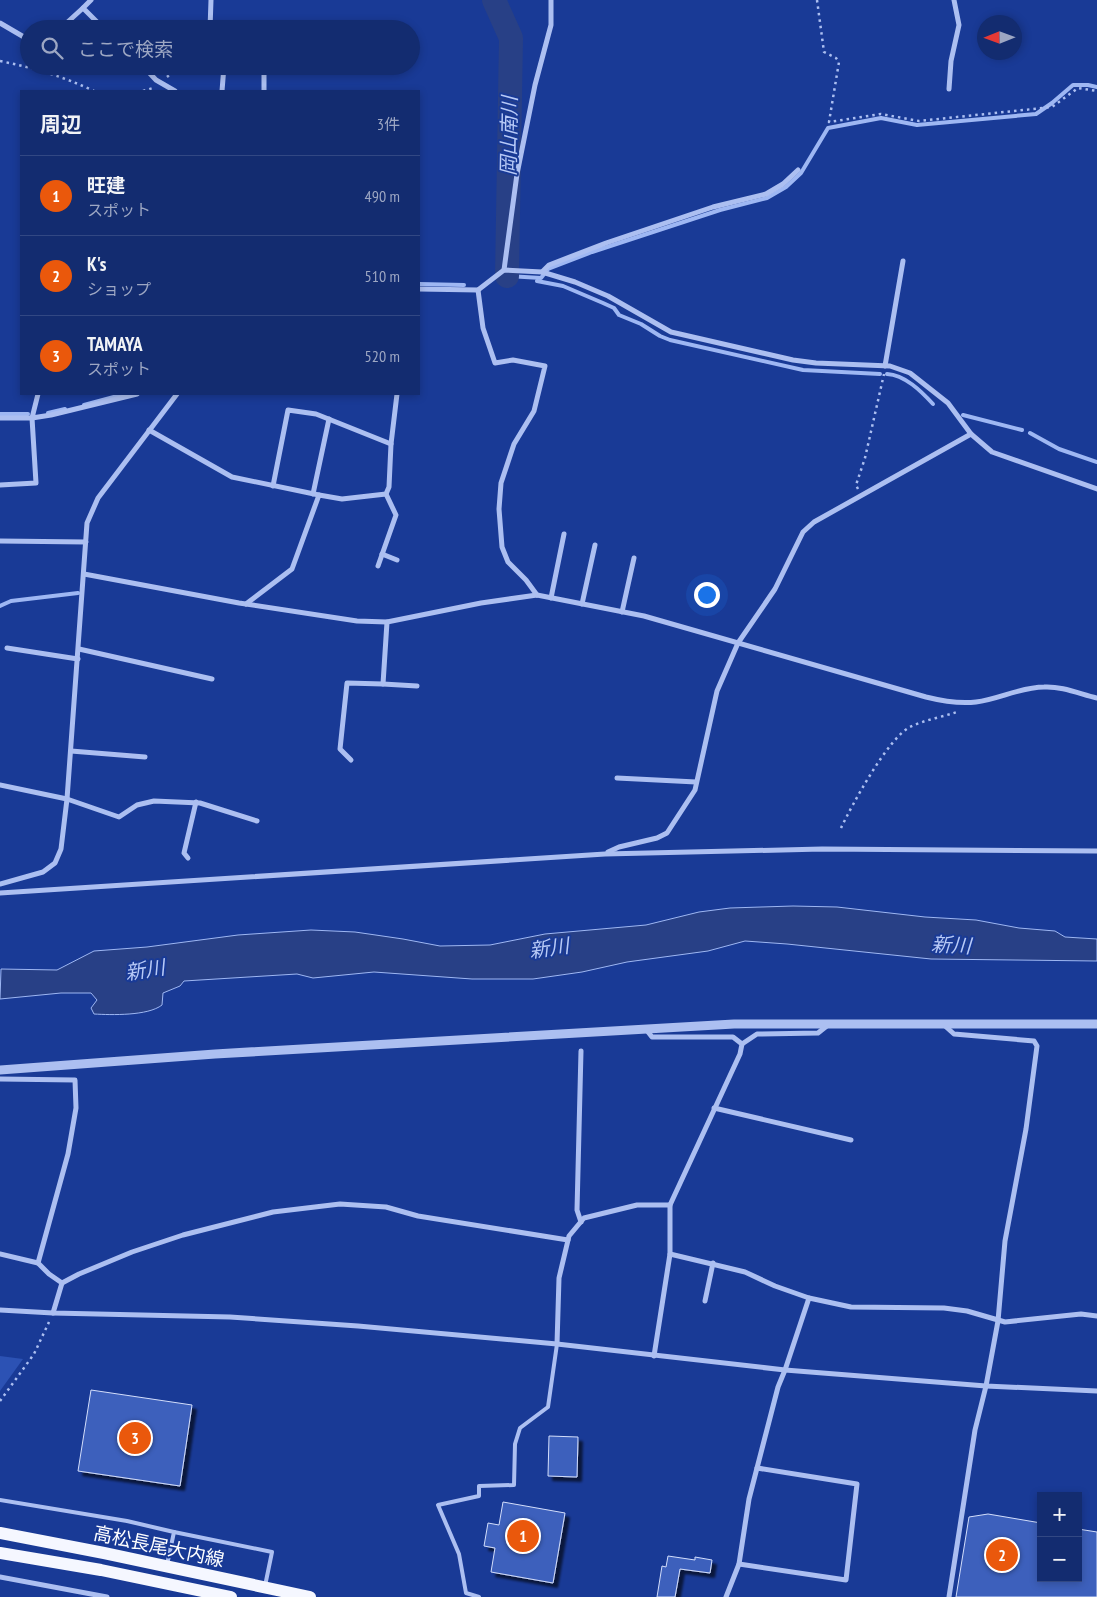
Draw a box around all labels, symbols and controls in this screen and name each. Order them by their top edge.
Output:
north arrow [977,15,1022,60]
search box [20,20,420,75]
icon: search [38,34,66,62]
text: ここで検索 [78,37,173,61]
water label: 岡山南川 [495,94,523,176]
text: 周辺 [40,111,82,138]
text: 3件 [377,114,400,134]
text: 旺建 [87,173,125,197]
text: 1 [52,186,60,206]
text: 490 m [365,186,400,206]
text: スポット [87,200,151,220]
text: K's [87,252,106,276]
text: 2 [52,266,60,286]
text: 510 m [365,266,400,286]
text: ショップ [87,279,151,299]
text: TAMAYA [87,332,142,356]
text: 3 [52,346,60,366]
text: 520 m [365,346,400,366]
text: スポット [87,359,151,379]
your location [694,582,720,608]
water label: 新川 [930,931,974,959]
water label: 新川 [527,932,573,964]
water label: 新川 [123,954,169,986]
pin: 3 [119,1419,151,1457]
map controls [1037,1492,1082,1582]
button: + [1037,1492,1082,1537]
pin: 1 [507,1517,539,1555]
street label: 高松長尾大内線 [91,1520,227,1572]
pin: 2 [986,1536,1018,1574]
button: − [1037,1537,1082,1582]

